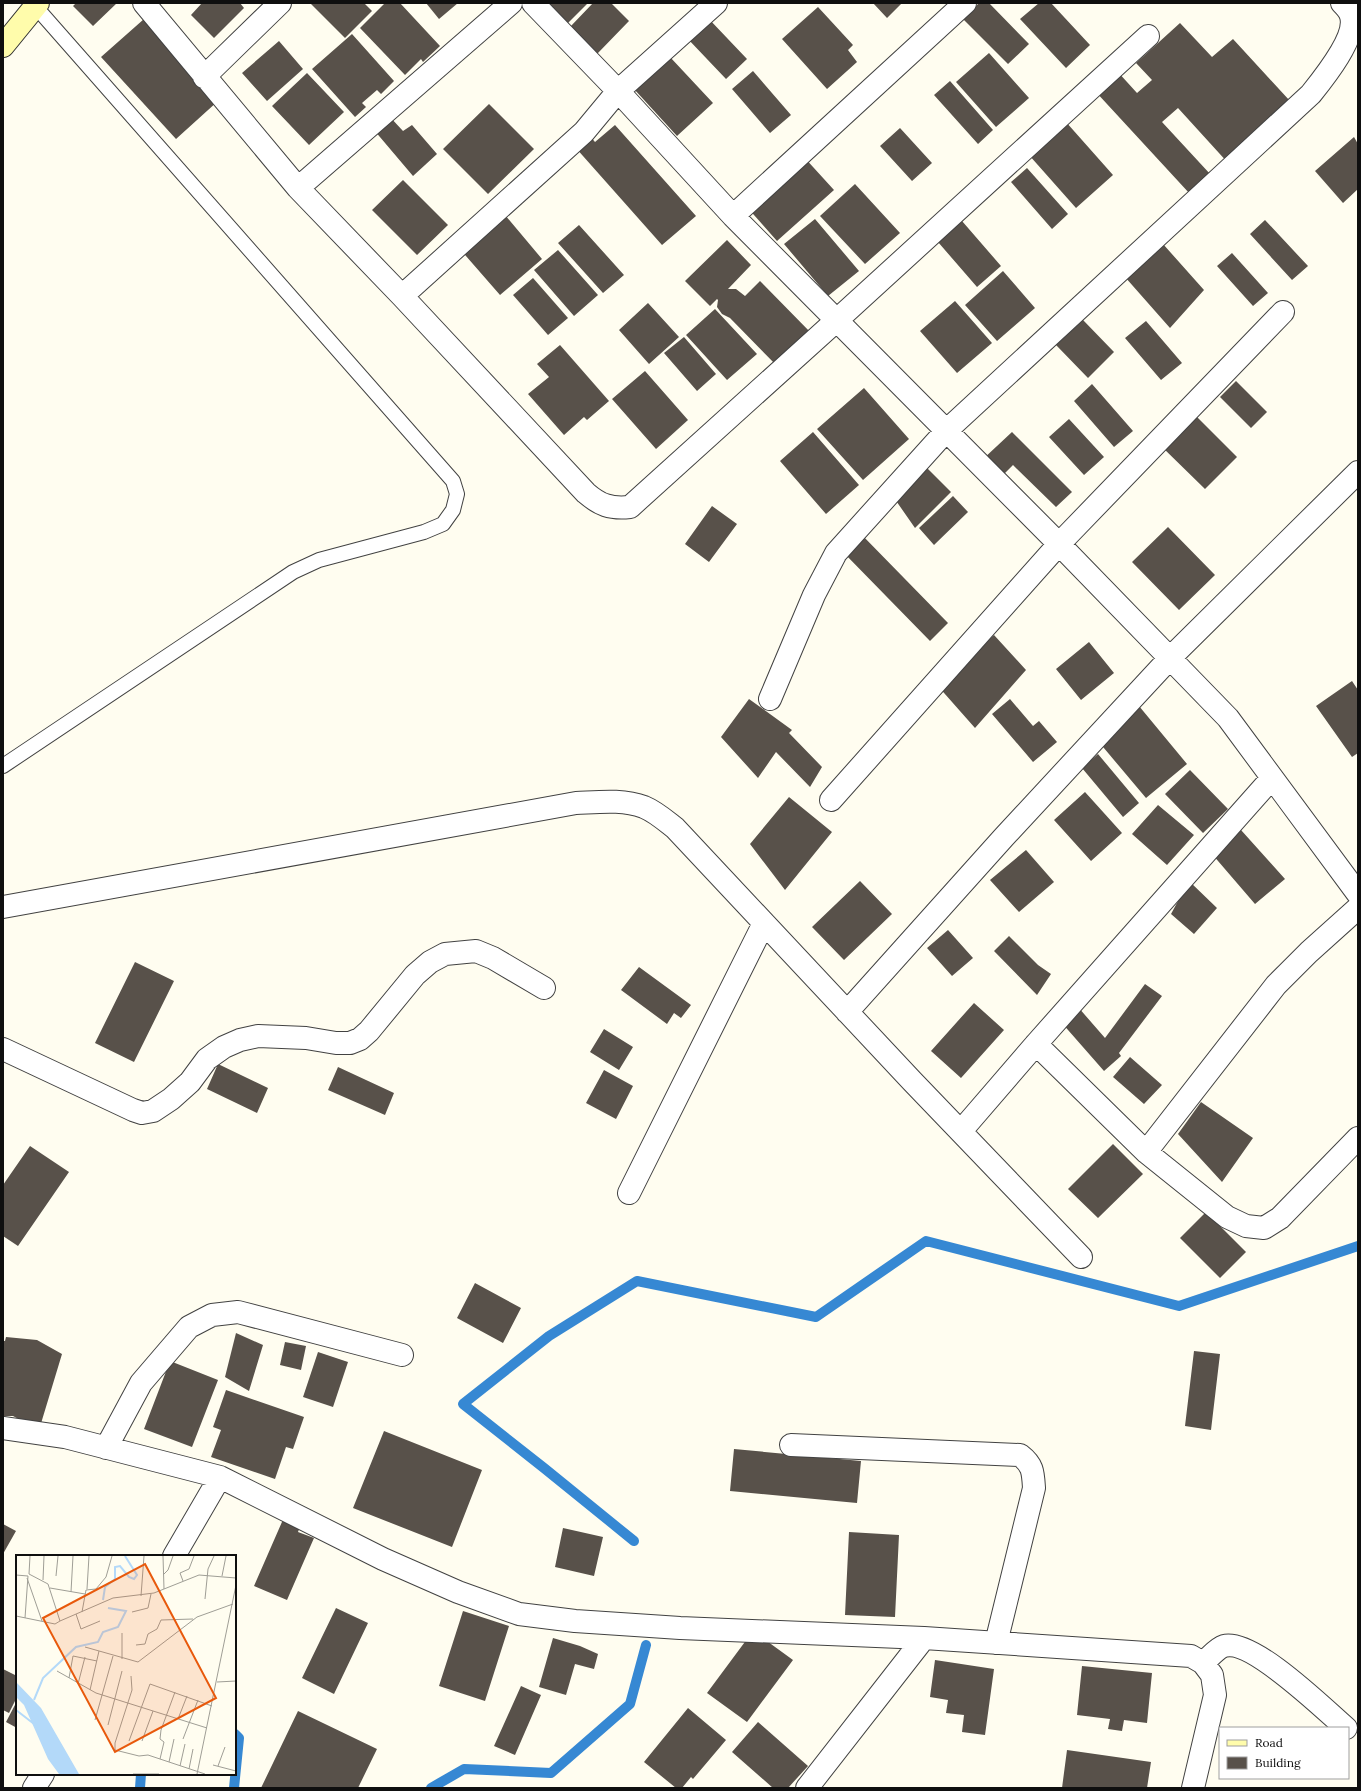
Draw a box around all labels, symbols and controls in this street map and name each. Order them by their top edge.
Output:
inset map [16,1555,236,1775]
legend [1219,1727,1349,1779]
text: Road [1255,1735,1283,1750]
text: Building [1255,1755,1301,1770]

